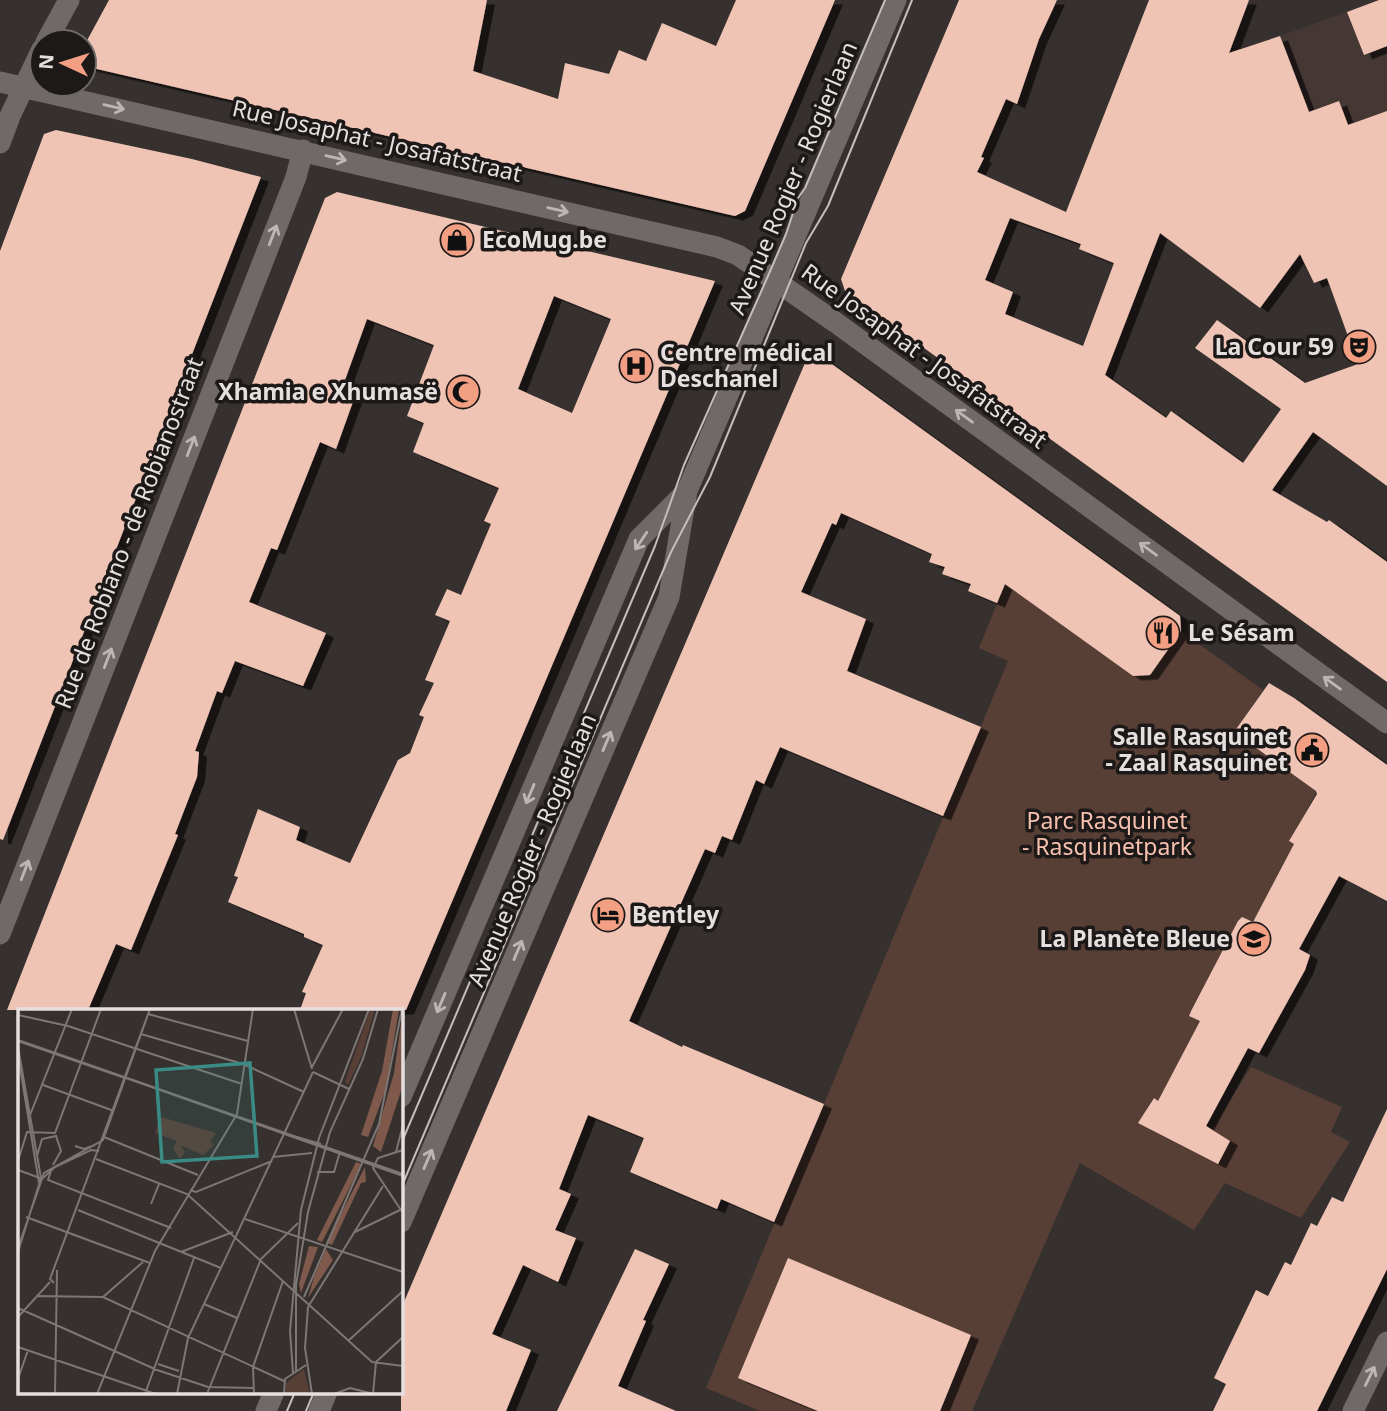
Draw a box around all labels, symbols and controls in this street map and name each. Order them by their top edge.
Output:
north arrow [28,28,98,98]
street label: Avenue Rogier - Rogierlaan [720,36,864,319]
text: N [33,53,60,70]
street label: Rue Josaphat - Josafatstraat [229,91,525,189]
one-way arrow [102,101,125,115]
one-way arrow [324,152,347,165]
one-way arrow [546,204,569,217]
shop icon: EcoMug.be [438,221,476,259]
place label: EcoMug.be [482,223,607,255]
one-way arrow [268,224,281,246]
street label: Rue Josaphat - Josafatstraat [795,255,1054,455]
theatre icon: La Cour 59 [1340,328,1378,366]
place label: La Cour 59 [1215,330,1334,362]
place label: Centre médical Deschanel [660,336,833,394]
hospital icon: Centre médical Deschanel [617,347,655,385]
street label: Rue de Robiano - de Robianostraat [46,352,210,713]
mosque icon: Xhamia e Xhumasë [444,373,482,411]
place label: Xhamia e Xhumasë [218,375,438,407]
one-way arrow [955,408,974,423]
one-way arrow [185,436,198,458]
one-way arrow [633,531,648,550]
one-way arrow [1139,542,1158,556]
restaurant icon: Le Sésam [1144,614,1182,652]
place label: Le Sésam [1188,616,1295,648]
one-way arrow [102,648,115,670]
one-way arrow [1323,676,1342,690]
street label: Avenue Rogier - Rogierlaan [459,708,603,991]
place label: Salle Rasquinet - Zaal Rasquinet [1106,720,1288,778]
one-way arrow [601,731,614,752]
public building icon: Salle Rasquinet - Zaal Rasquinet [1293,731,1331,769]
one-way arrow [523,783,536,804]
park label: Parc Rasquinet - Rasquinetpark [1022,804,1193,862]
one-way arrow [19,860,32,882]
hotel icon: Bentley [589,896,627,934]
place label: Bentley [632,898,720,930]
school or university icon: La Planète Bleue [1235,920,1273,958]
place label: La Planète Bleue [1040,922,1230,954]
one-way arrow [512,940,525,962]
one-way arrow [434,992,447,1013]
inset map [18,1009,402,1394]
one-way arrow [422,1149,435,1170]
one-way arrow [1364,1366,1377,1387]

